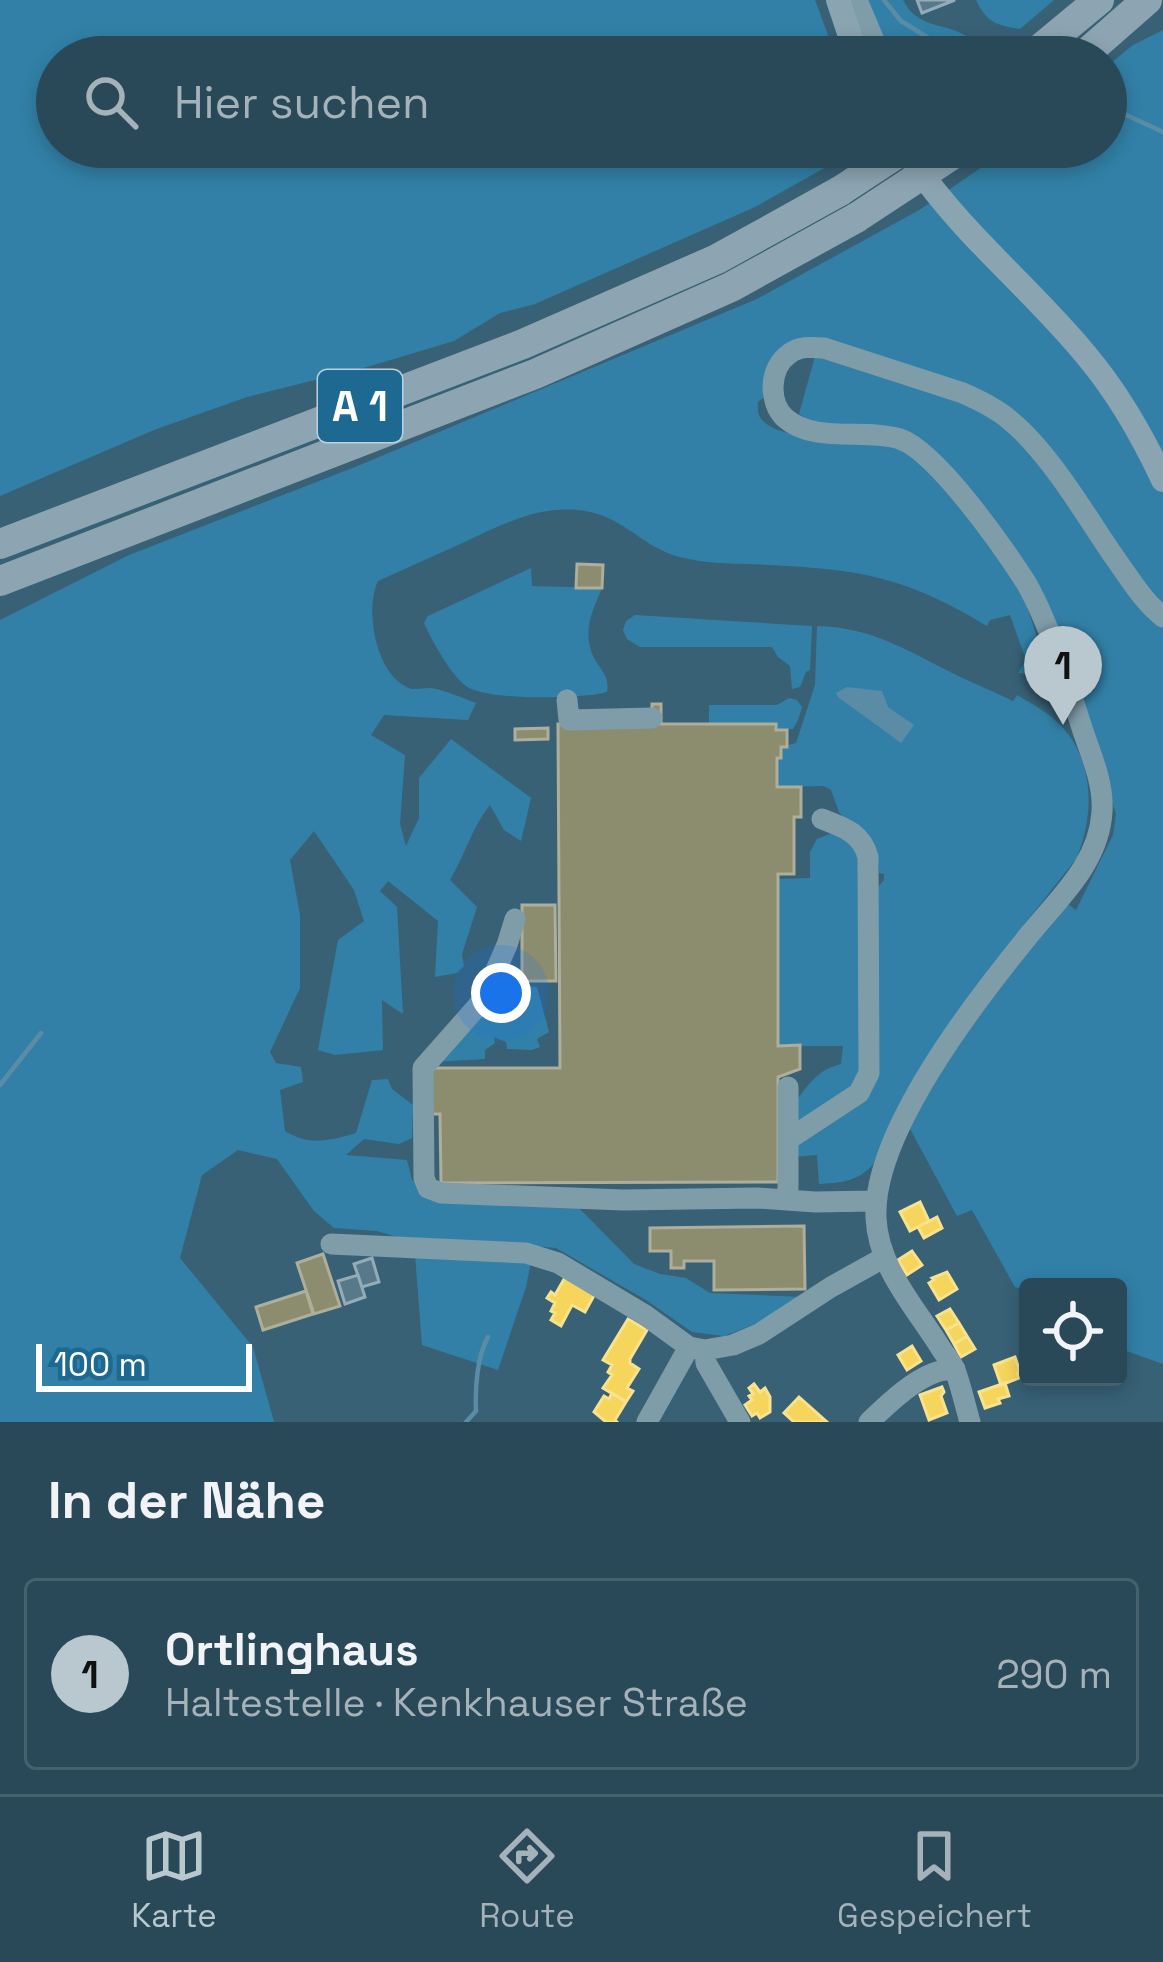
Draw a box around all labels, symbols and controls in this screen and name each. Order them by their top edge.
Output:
search box [36,36,1127,168]
icon: search [78,69,144,135]
text: Hier suchen [174,74,430,131]
road number: A 1 [318,370,402,442]
pin: 1 [1024,626,1102,725]
your location [471,963,531,1023]
map controls [1019,1278,1127,1386]
button: locate [1019,1278,1127,1386]
scale bar [36,1338,252,1391]
text: 100 m [54,1344,147,1386]
text: In der Nähe [48,1468,325,1533]
text: Ortlinghaus [165,1621,419,1678]
text: 1 [81,1650,99,1699]
text: 290 m [996,1650,1112,1699]
text: Haltestelle · Kenkhauser Straße [165,1678,748,1727]
tab: Karte [131,1823,217,1937]
tab: Route [479,1823,575,1937]
tab: Gespeichert [837,1823,1032,1937]

